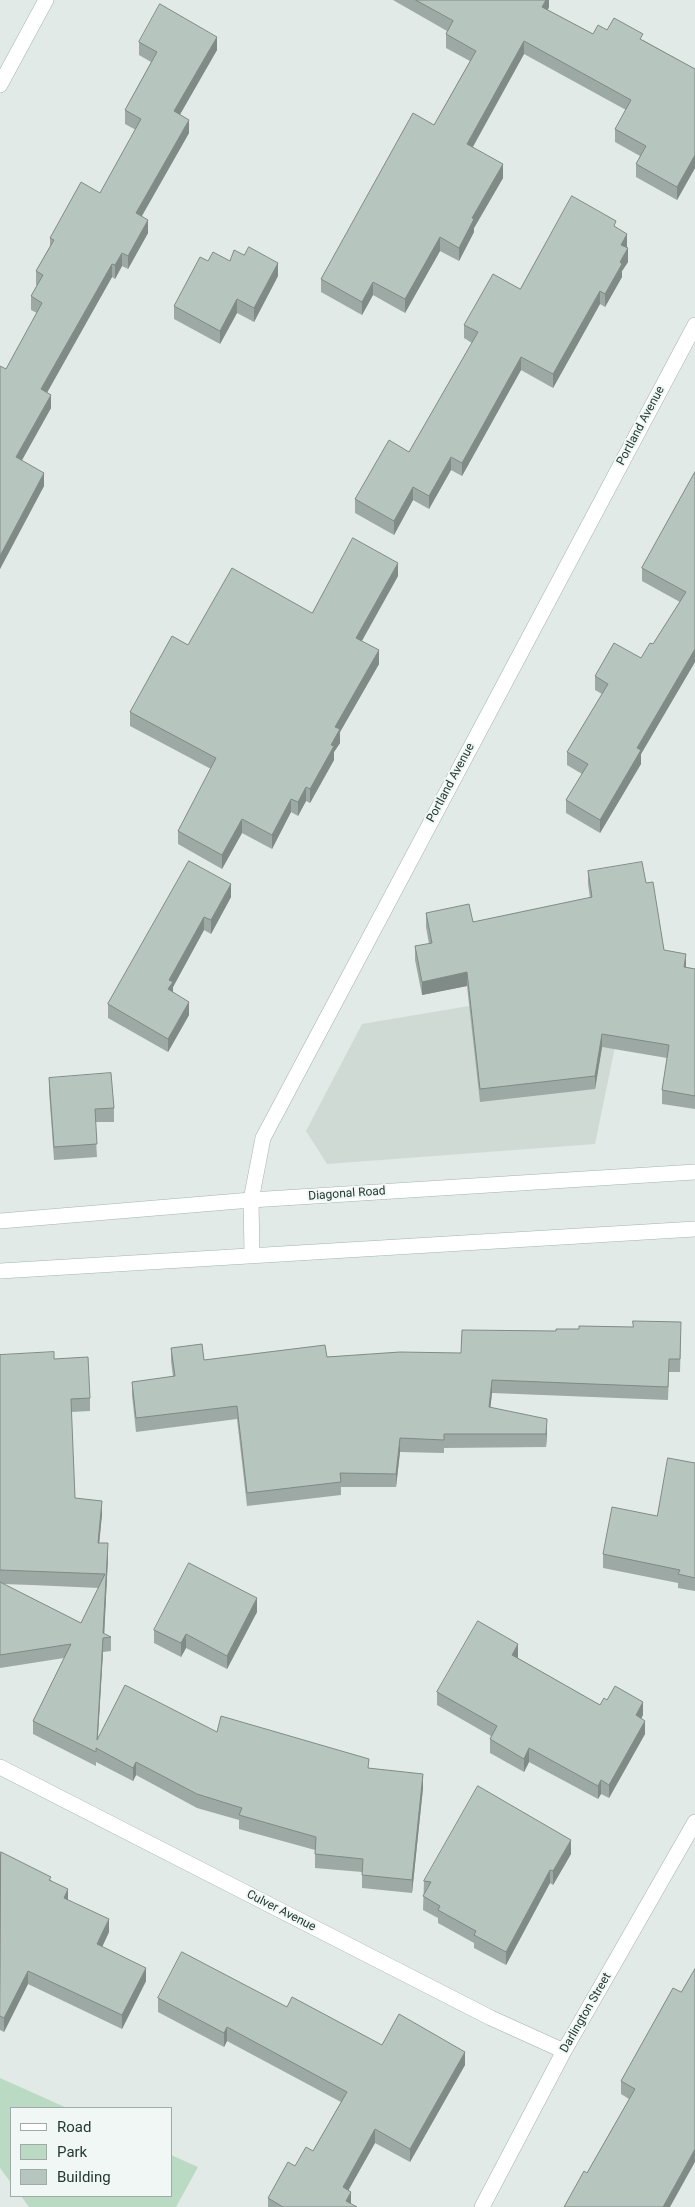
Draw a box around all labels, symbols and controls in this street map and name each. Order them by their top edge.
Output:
street label: Portland Avenue [614,384,668,468]
street label: Portland Avenue [424,741,478,825]
street label: Diagonal Road [308,1184,386,1204]
street label: Culver Avenue [244,1887,318,1935]
street label: Darlington Street [557,1971,615,2055]
legend [10,2107,172,2197]
text: Road [57,2118,91,2136]
text: Park [57,2143,87,2161]
text: Building [57,2168,111,2186]

